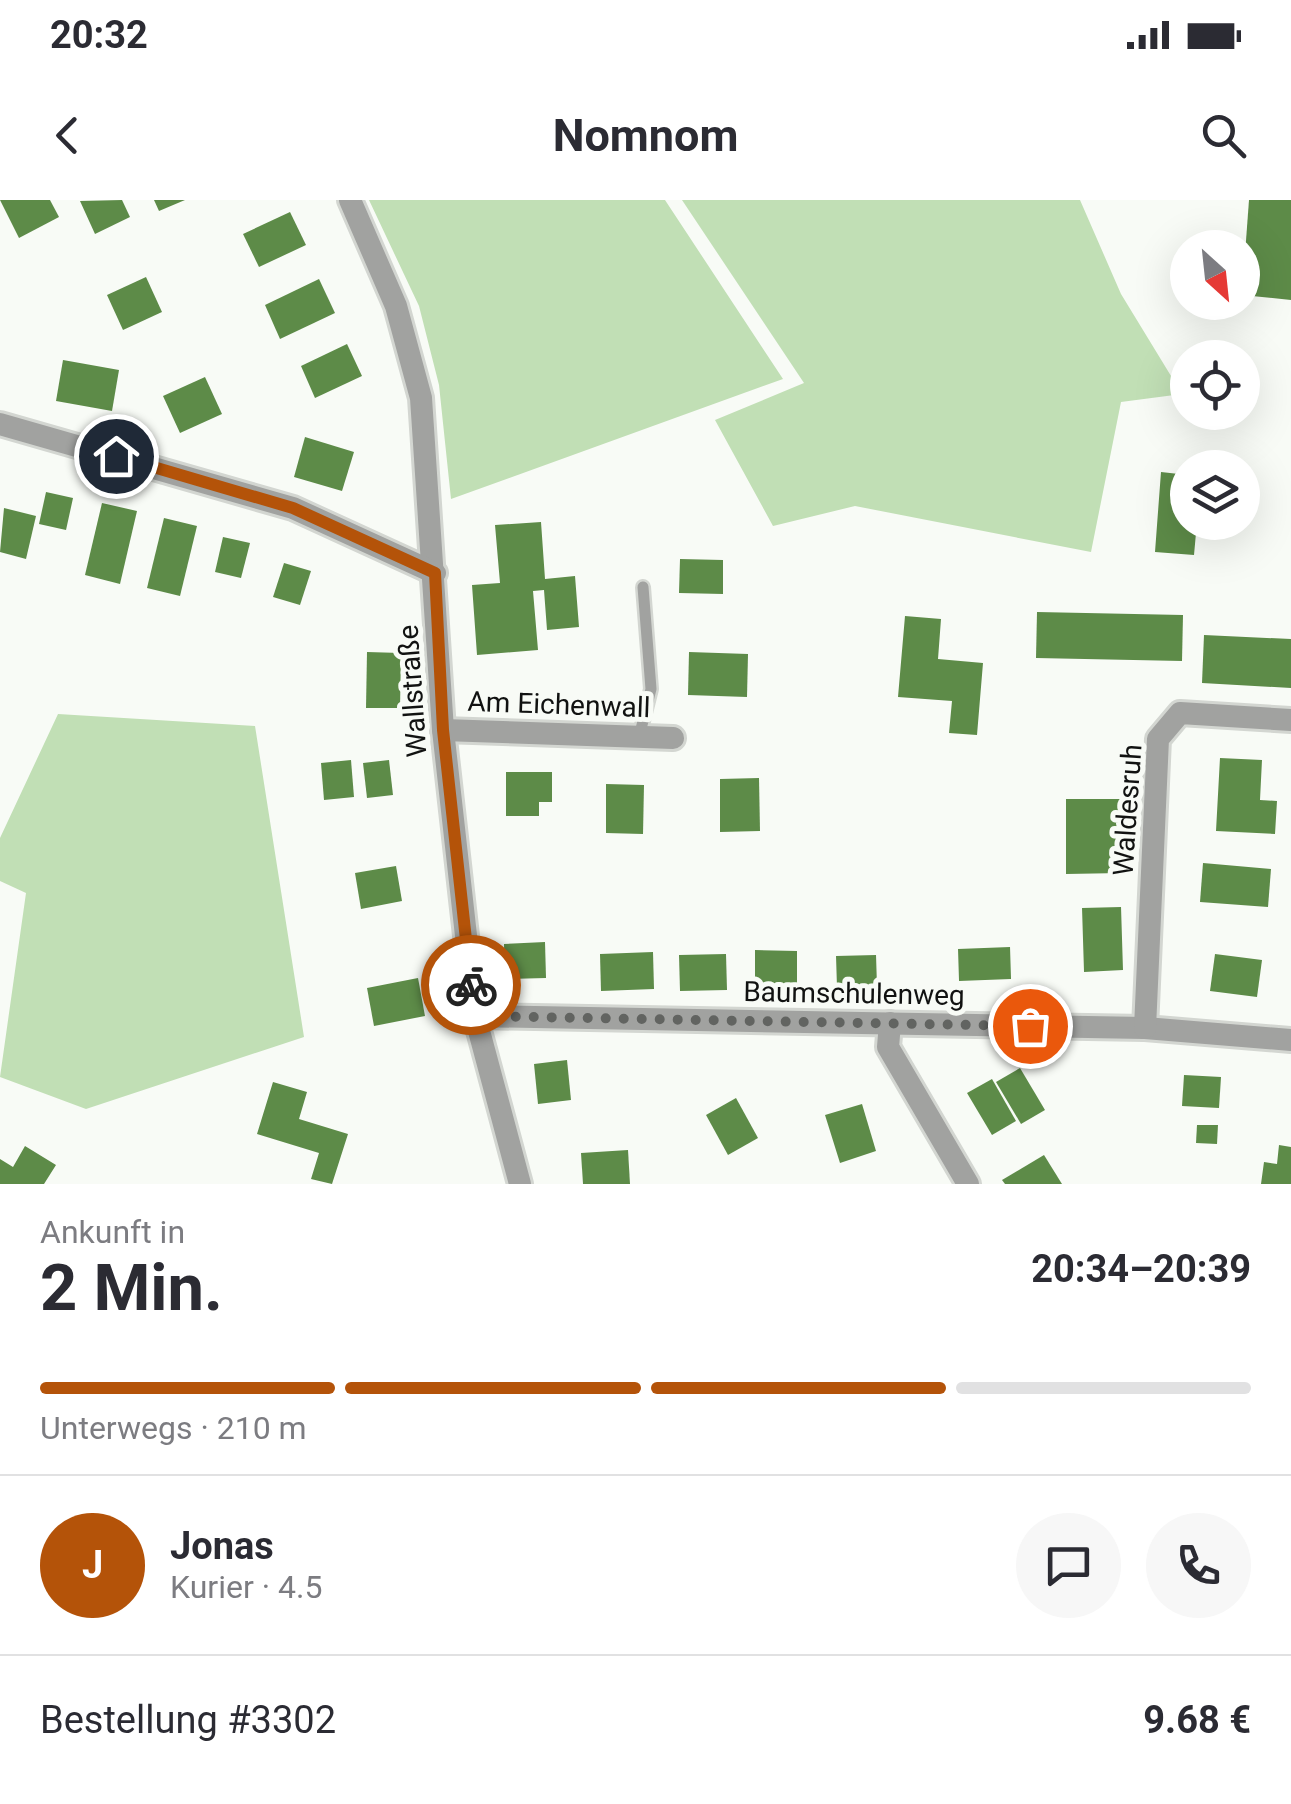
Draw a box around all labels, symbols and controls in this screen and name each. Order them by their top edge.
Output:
text: 20:32 [50,13,148,57]
icon: back [40,108,95,163]
icon: search [1196,108,1251,163]
text: Nomnom [553,109,738,162]
north arrow [1170,230,1260,320]
map controls [1170,230,1260,540]
button: locate [1170,340,1260,430]
pin [74,414,159,499]
icon: home [89,429,144,484]
button: layers [1170,450,1260,540]
street label: Wallstraße [391,624,434,758]
street label: Am Eichenwall [467,685,651,724]
street label: Waldesruh [1106,743,1149,877]
courier [421,935,521,1035]
icon: bike [444,958,499,1013]
street label: Baumschulenweg [743,975,965,1012]
pin [988,984,1073,1069]
icon: bag [1003,999,1058,1054]
text: Ankunft in [40,1213,185,1251]
text: 20:34–20:39 [1031,1247,1251,1291]
text: 2 Min. [40,1250,223,1326]
text: Unterwegs · 210 m [40,1409,307,1447]
button: chat [1016,1513,1121,1618]
button: phone [1146,1513,1251,1618]
text: Jonas [170,1524,274,1568]
text: J [82,1543,103,1587]
text: Kurier · 4.5 [170,1568,322,1606]
text: Bestellung #3302 [40,1698,336,1742]
text: 9.68 € [1143,1698,1251,1742]

